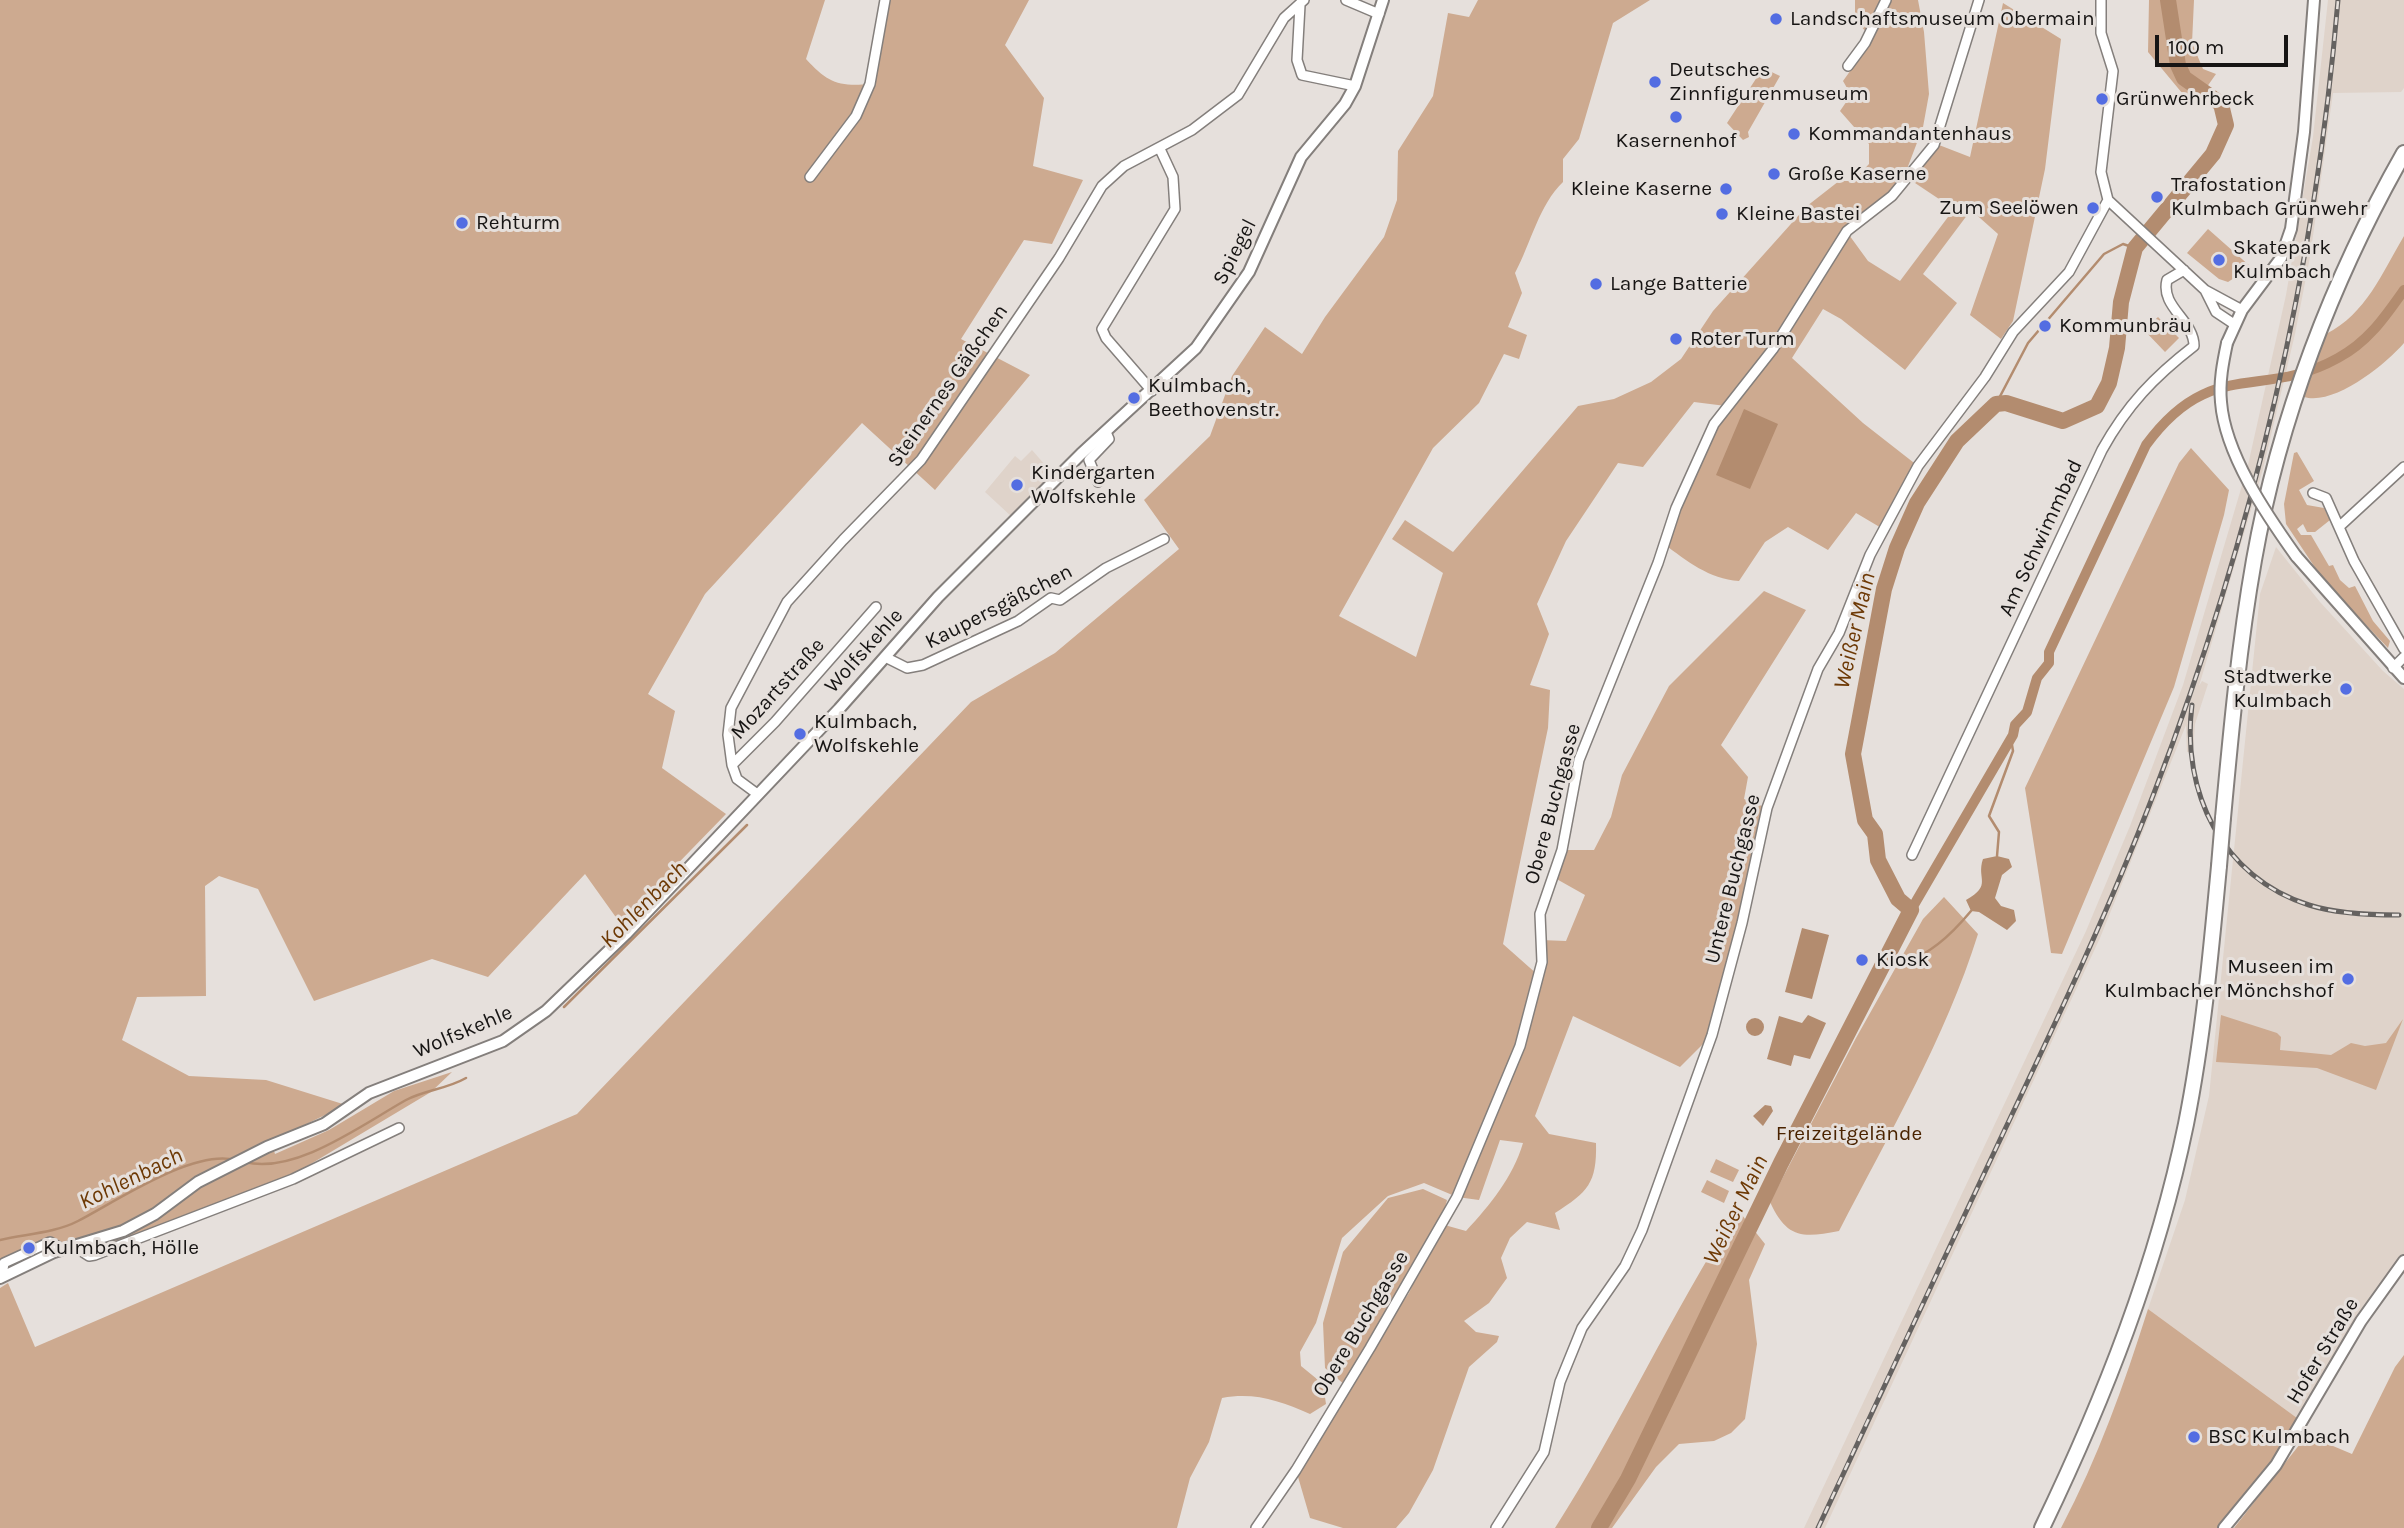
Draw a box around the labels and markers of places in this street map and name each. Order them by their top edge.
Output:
place label: Landschaftsmuseum Obermain [1790,6,2095,32]
marker: Landschaftsmuseum Obermain [1768,11,1784,27]
place label: Deutsches Zinnfigurenmuseum [1669,57,1869,107]
marker: Deutsches Zinnfigurenmuseum [1647,74,1663,90]
place label: Grünwehrbeck [2116,86,2255,112]
marker: Grünwehrbeck [2094,91,2110,107]
marker: Kasernenhof [1668,109,1684,125]
place label: Kommandantenhaus [1808,121,2012,147]
marker: Kommandantenhaus [1786,126,1802,142]
place label: Kasernenhof [1615,128,1737,154]
place label: Große Kaserne [1788,161,1926,187]
marker: Große Kaserne [1766,166,1782,182]
place label: Trafostation Kulmbach Grünwehr [2171,172,2367,222]
place label: Kleine Kaserne [1571,176,1712,202]
marker: Kleine Kaserne [1718,181,1734,197]
marker: Trafostation Kulmbach Grünwehr [2149,189,2165,205]
place label: Zum Seelöwen [1939,195,2079,221]
marker: Zum Seelöwen [2085,200,2101,216]
place label: Kleine Bastei [1736,201,1861,227]
marker: Kleine Bastei [1714,206,1730,222]
place label: Rehturm [476,210,560,236]
marker: Rehturm [454,215,470,231]
place label: Skatepark Kulmbach [2233,235,2332,285]
marker: Skatepark Kulmbach [2211,252,2227,268]
place label: Lange Batterie [1610,271,1747,297]
marker: Lange Batterie [1588,276,1604,292]
place label: Kommunbräu [2059,313,2192,339]
marker: Kommunbräu [2037,318,2053,334]
place label: Roter Turm [1690,326,1795,352]
marker: Roter Turm [1668,331,1684,347]
place label: Kulmbach, Beethovenstr. [1148,373,1279,423]
marker: Kulmbach, Beethovenstr. [1126,390,1142,406]
place label: Kindergarten Wolfskehle [1031,460,1156,510]
marker: Kindergarten Wolfskehle [1009,477,1025,493]
place label: Stadtwerke Kulmbach [2223,664,2332,714]
marker: Stadtwerke Kulmbach [2338,681,2354,697]
place label: Kulmbach, Wolfskehle [814,709,919,759]
marker: Kulmbach, Wolfskehle [792,726,808,742]
place label: Kiosk [1876,947,1929,973]
marker: Kiosk [1854,952,1870,968]
place label: Museen im Kulmbacher Mönchshof [2104,954,2334,1004]
marker: Museen im Kulmbacher Mönchshof [2340,971,2356,987]
place label: Kulmbach, Hölle [43,1235,199,1261]
marker: Kulmbach, Hölle [21,1240,37,1256]
place label: BSC Kulmbach [2208,1424,2350,1450]
marker: BSC Kulmbach [2186,1429,2202,1445]

